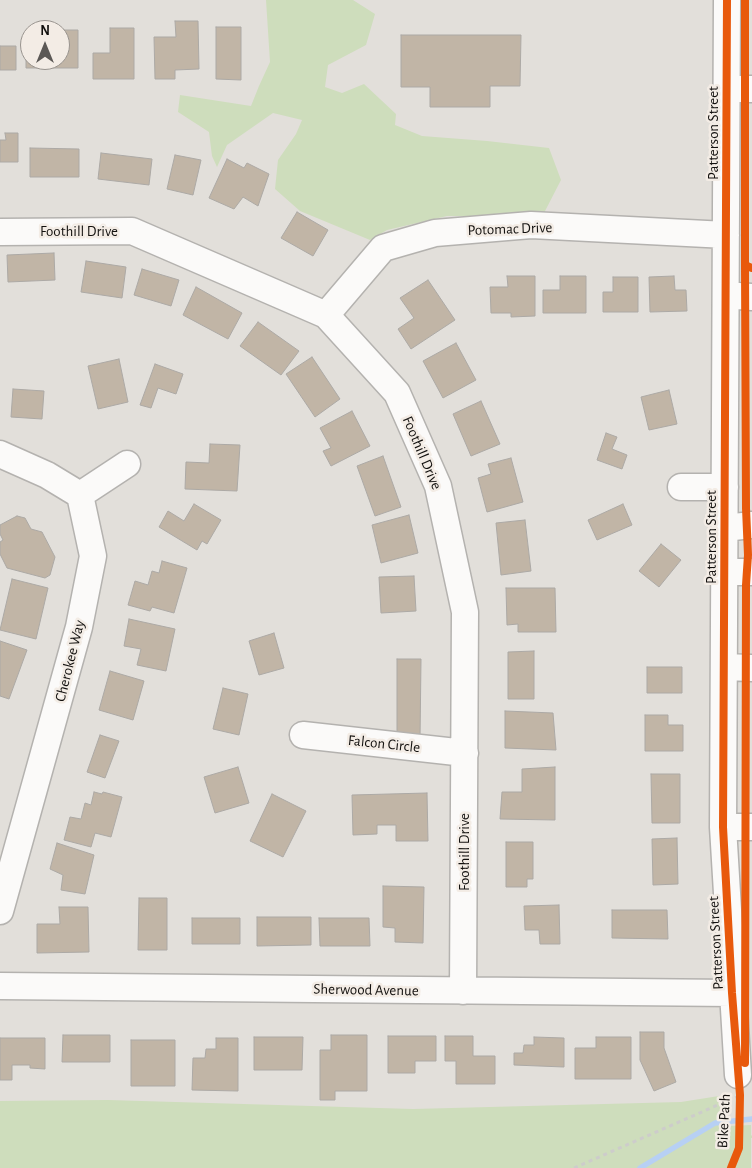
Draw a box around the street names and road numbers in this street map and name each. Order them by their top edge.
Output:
street label: Patterson Street [704,86,722,180]
street label: Potomac Drive [467,219,553,239]
street label: Foothill Drive [40,222,118,240]
street label: Foothill Drive [398,414,446,492]
street label: Patterson Street [702,490,720,584]
street label: Cherokee Way [51,618,89,704]
street label: Falcon Circle [347,731,421,757]
street label: Foothill Drive [455,813,473,891]
street label: Patterson Street [705,896,727,990]
street label: Sherwood Avenue [313,980,419,1000]
street label: Bike Path [714,1093,734,1149]

